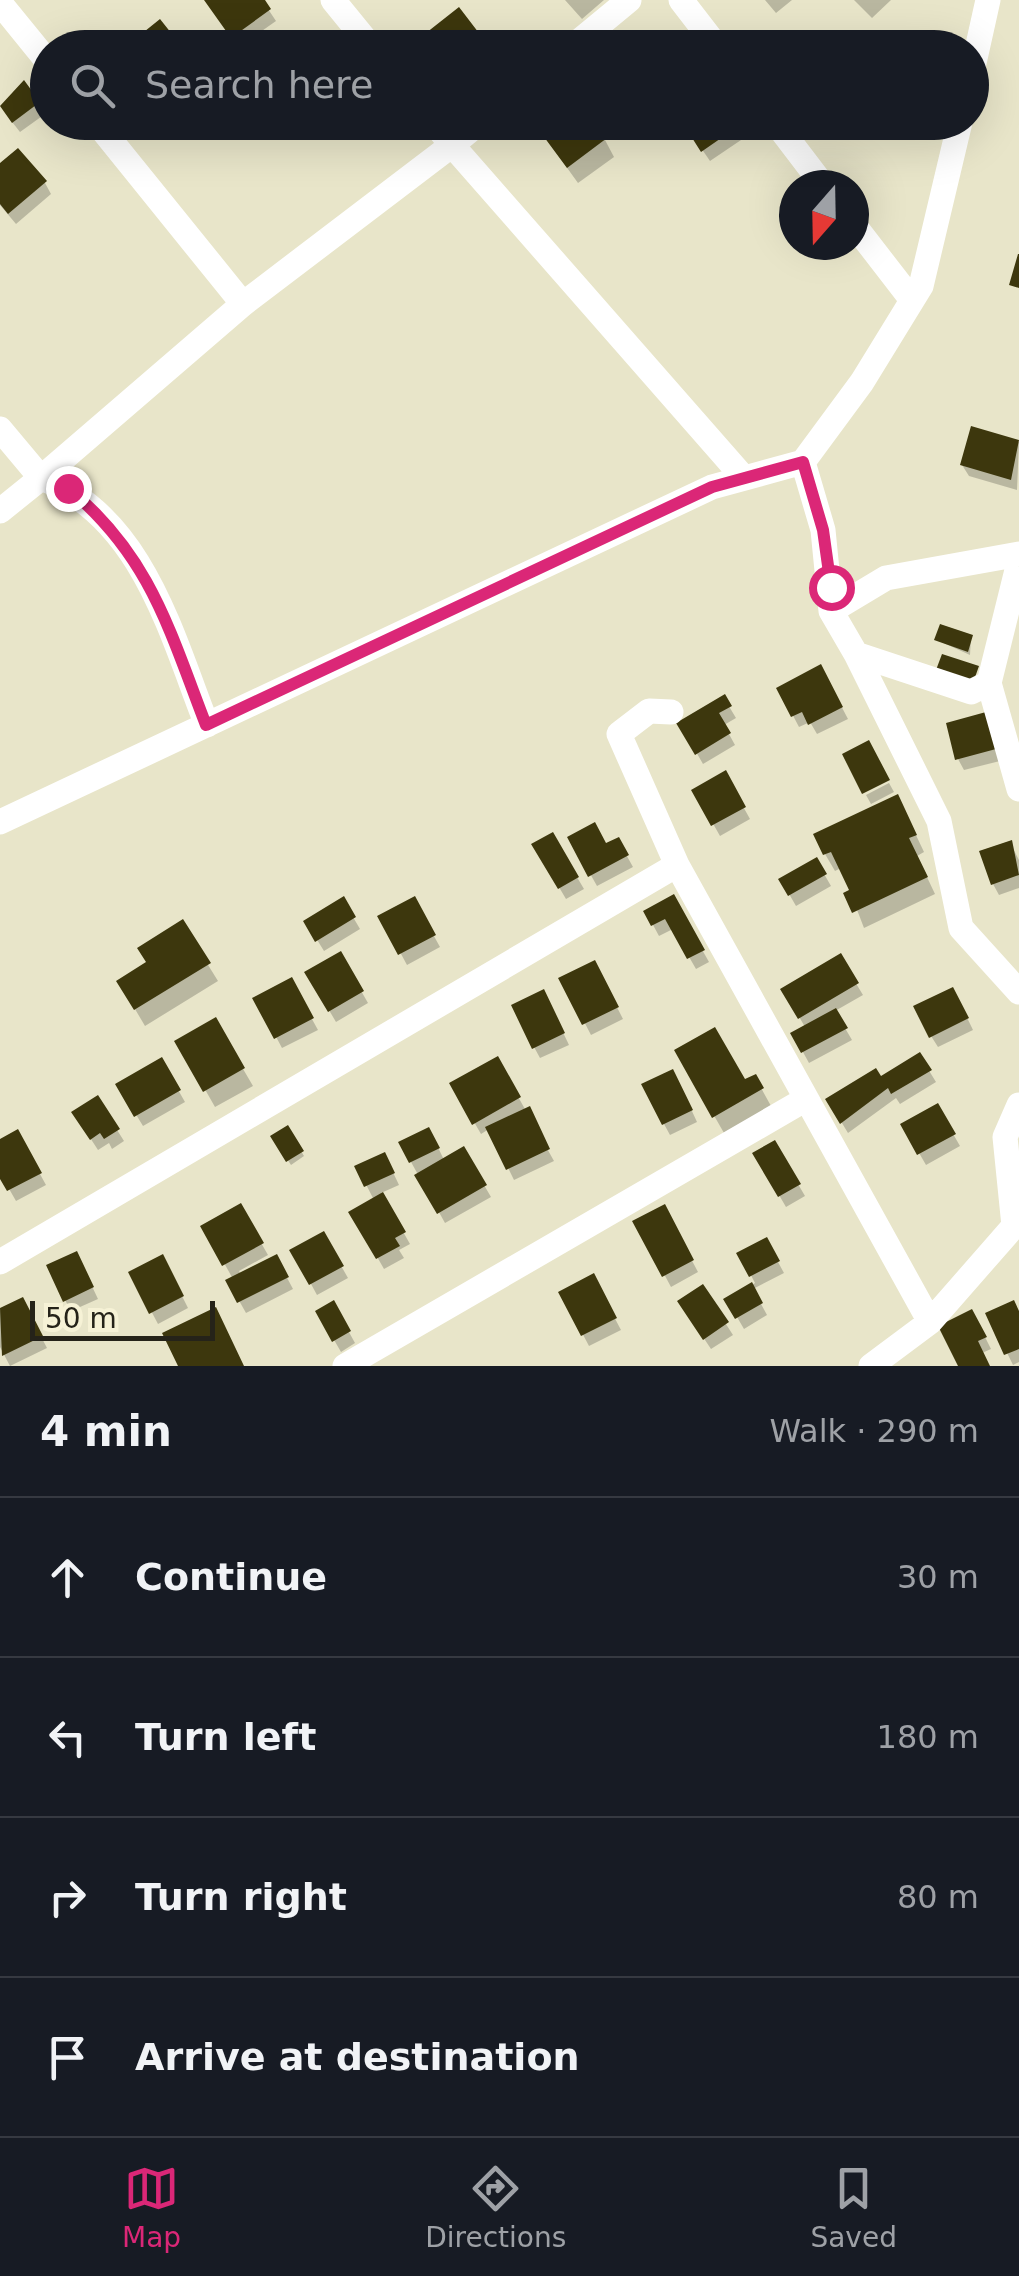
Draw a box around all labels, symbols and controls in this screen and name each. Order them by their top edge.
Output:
search box [30,30,989,140]
icon: search [65,58,120,113]
text: Search here [145,63,373,107]
north arrow [779,170,869,260]
route end [46,466,92,512]
route start [809,565,855,611]
scale bar [30,1296,215,1340]
text: 50 m [45,1302,117,1335]
text: 4 min [40,1407,172,1456]
text: Walk · 290 m [769,1412,979,1450]
icon: ahead [40,1550,95,1605]
text: Continue [135,1555,327,1599]
text: 30 m [897,1558,979,1596]
icon: left [40,1710,95,1765]
text: Turn left [135,1715,316,1759]
text: 180 m [877,1718,979,1756]
icon: right [40,1870,95,1925]
text: Turn right [135,1875,347,1919]
text: 80 m [897,1878,979,1916]
icon: arrive [40,2030,95,2085]
text: Arrive at destination [135,2035,580,2079]
tab: Map [122,2161,181,2254]
tab: Directions [425,2161,566,2254]
tab: Saved [810,2161,897,2254]

